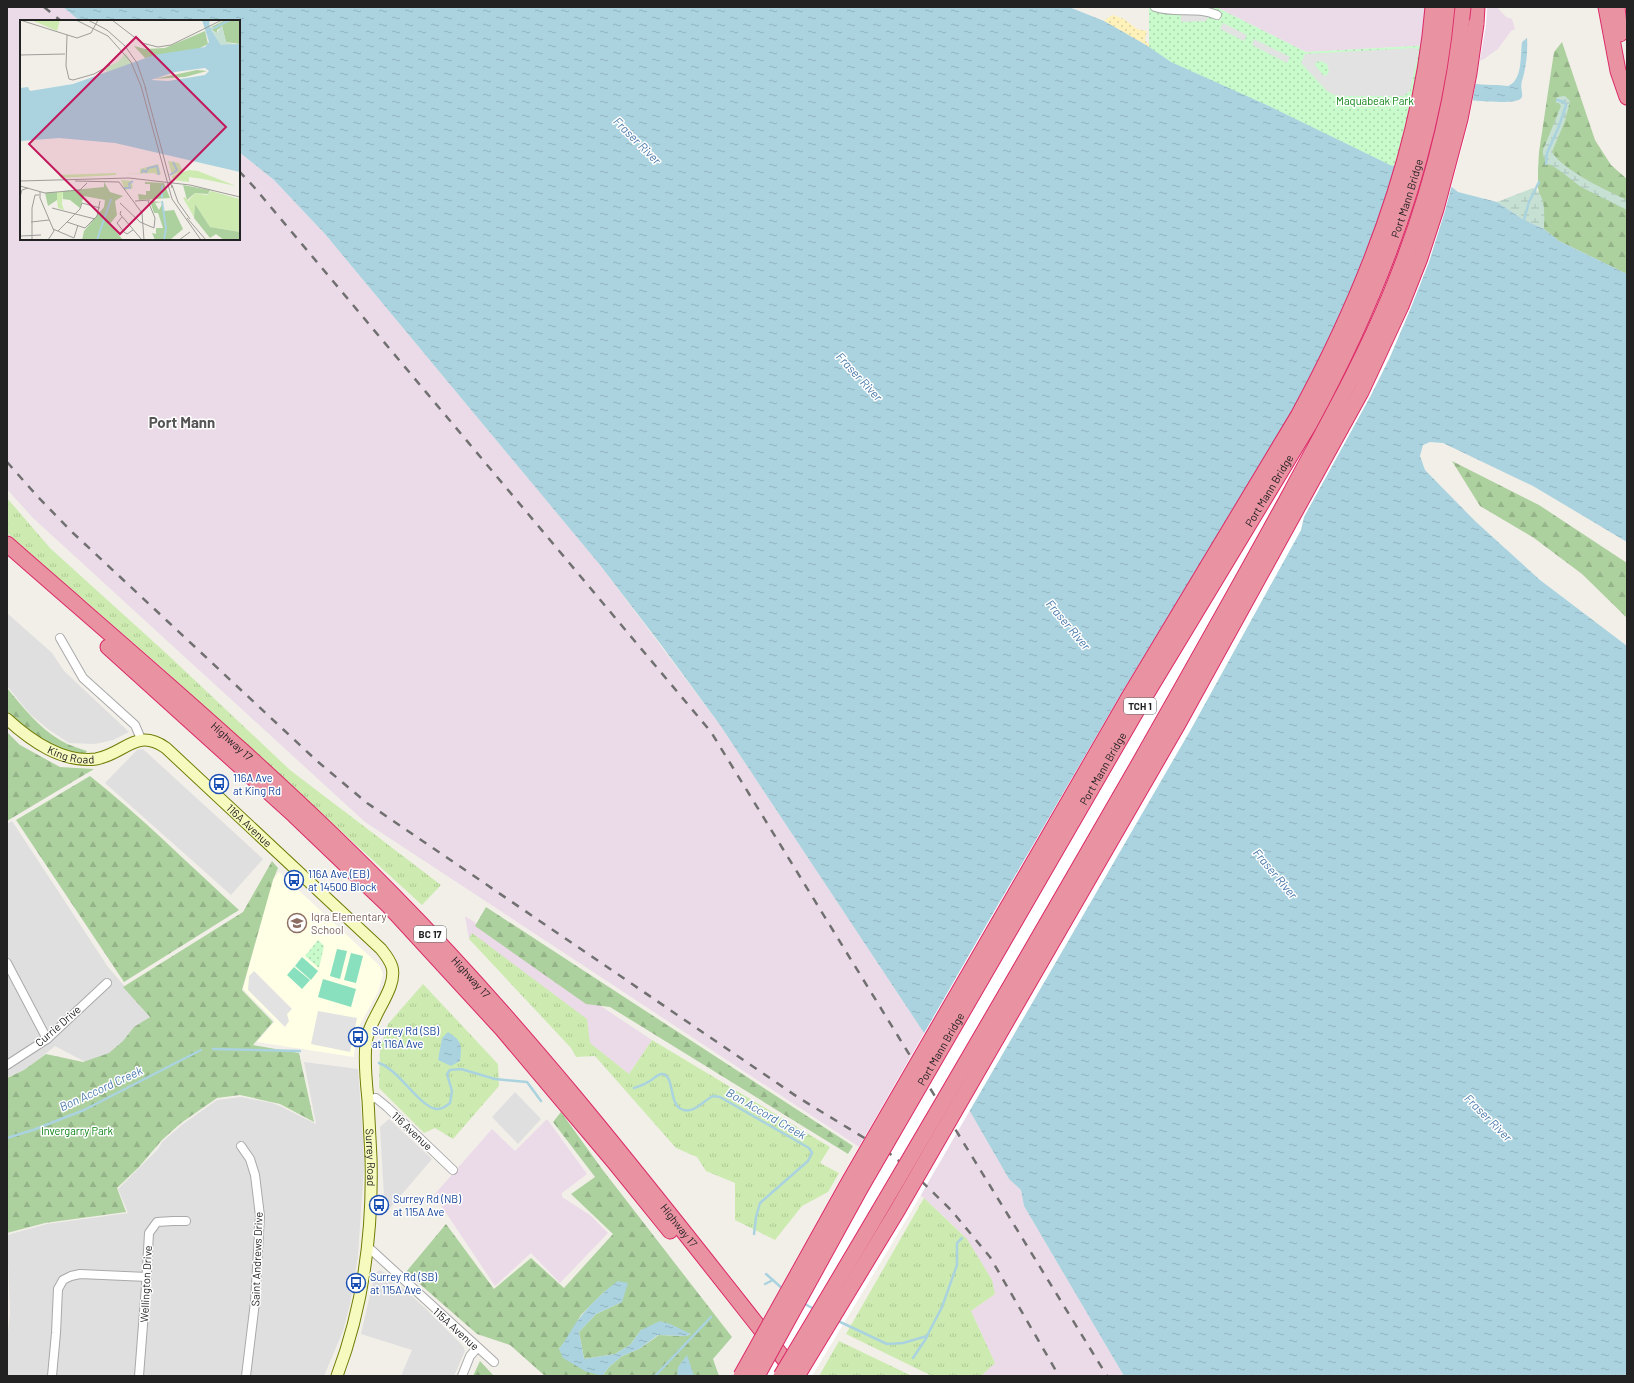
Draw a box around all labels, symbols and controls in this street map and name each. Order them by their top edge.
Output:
inset map [20,20,240,240]
park label: Maquabeak Park [1336,94,1414,107]
water label: Fraser River [611,114,665,167]
street label: Port Mann Bridge [1388,157,1425,239]
water label: Fraser River [834,349,886,404]
district label: Port Mann [149,413,215,431]
street label: Port Mann Bridge [1242,452,1296,529]
water label: Fraser River [1044,596,1094,653]
road number: TCH 1 [1124,698,1156,714]
street label: Highway 17 [209,719,256,763]
street label: Port Mann Bridge [1076,730,1129,807]
street label: King Road [46,743,95,766]
place label: 116A Ave at King Rd [233,771,281,797]
bus stop icon: 116A Ave at King Rd [208,773,230,795]
street label: 116A Avenue [224,801,275,850]
water label: Fraser River [1251,845,1301,902]
place label: 116A Ave (EB) at 14500 Block [308,867,377,893]
bus stop icon: 116A Ave (EB) at 14500 Block [283,869,305,891]
place label: Iqra Elementary School [311,910,387,936]
school or university icon: Iqra Elementary School [286,912,308,934]
road number: BC 17 [414,926,446,942]
street label: Highway 17 [449,953,493,1000]
street label: Currie Drive [32,1002,83,1049]
street label: Port Mann Bridge [914,1010,967,1088]
place label: Surrey Rd (SB) at 116A Ave [372,1024,439,1050]
bus stop icon: Surrey Rd (SB) at 116A Ave [347,1026,369,1048]
water label: Bon Accord Creek [57,1063,144,1113]
water label: Bon Accord Creek [724,1085,809,1142]
water label: Fraser River [1462,1091,1516,1144]
street label: 116 Avenue [389,1109,435,1153]
park label: Invergarry Park [41,1124,114,1137]
street label: Surrey Road [363,1128,378,1186]
place label: Surrey Rd (NB) at 115A Ave [393,1192,461,1218]
bus stop icon: Surrey Rd (NB) at 115A Ave [368,1194,390,1216]
street label: Highway 17 [658,1201,700,1249]
street label: Saint Andrews Drive [248,1211,265,1307]
street label: Wellington Drive [137,1245,154,1323]
place label: Surrey Rd (SB) at 115A Ave [370,1270,437,1296]
bus stop icon: Surrey Rd (SB) at 115A Ave [345,1272,367,1294]
street label: 115A Avenue [431,1305,482,1353]

